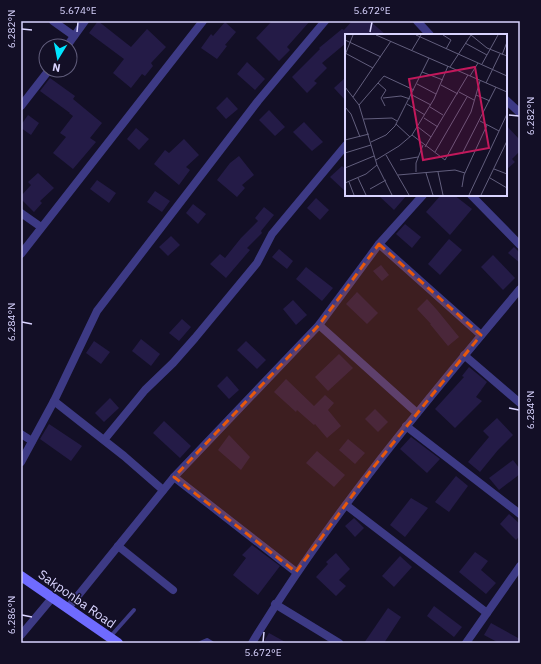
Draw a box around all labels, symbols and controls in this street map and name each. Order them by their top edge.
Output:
text: 5.674°E [59,4,97,17]
text: 5.672°E [353,4,391,17]
text: 6.282°N [5,10,18,48]
inset map [345,34,507,196]
north arrow [38,38,78,78]
text: N [51,60,61,75]
text: 6.282°N [524,97,537,135]
text: 6.284°N [5,303,18,341]
text: 6.284°N [524,391,537,429]
street label: Sakponba Road [35,566,119,632]
text: 6.286°N [5,596,18,634]
text: 5.672°E [244,646,282,659]

